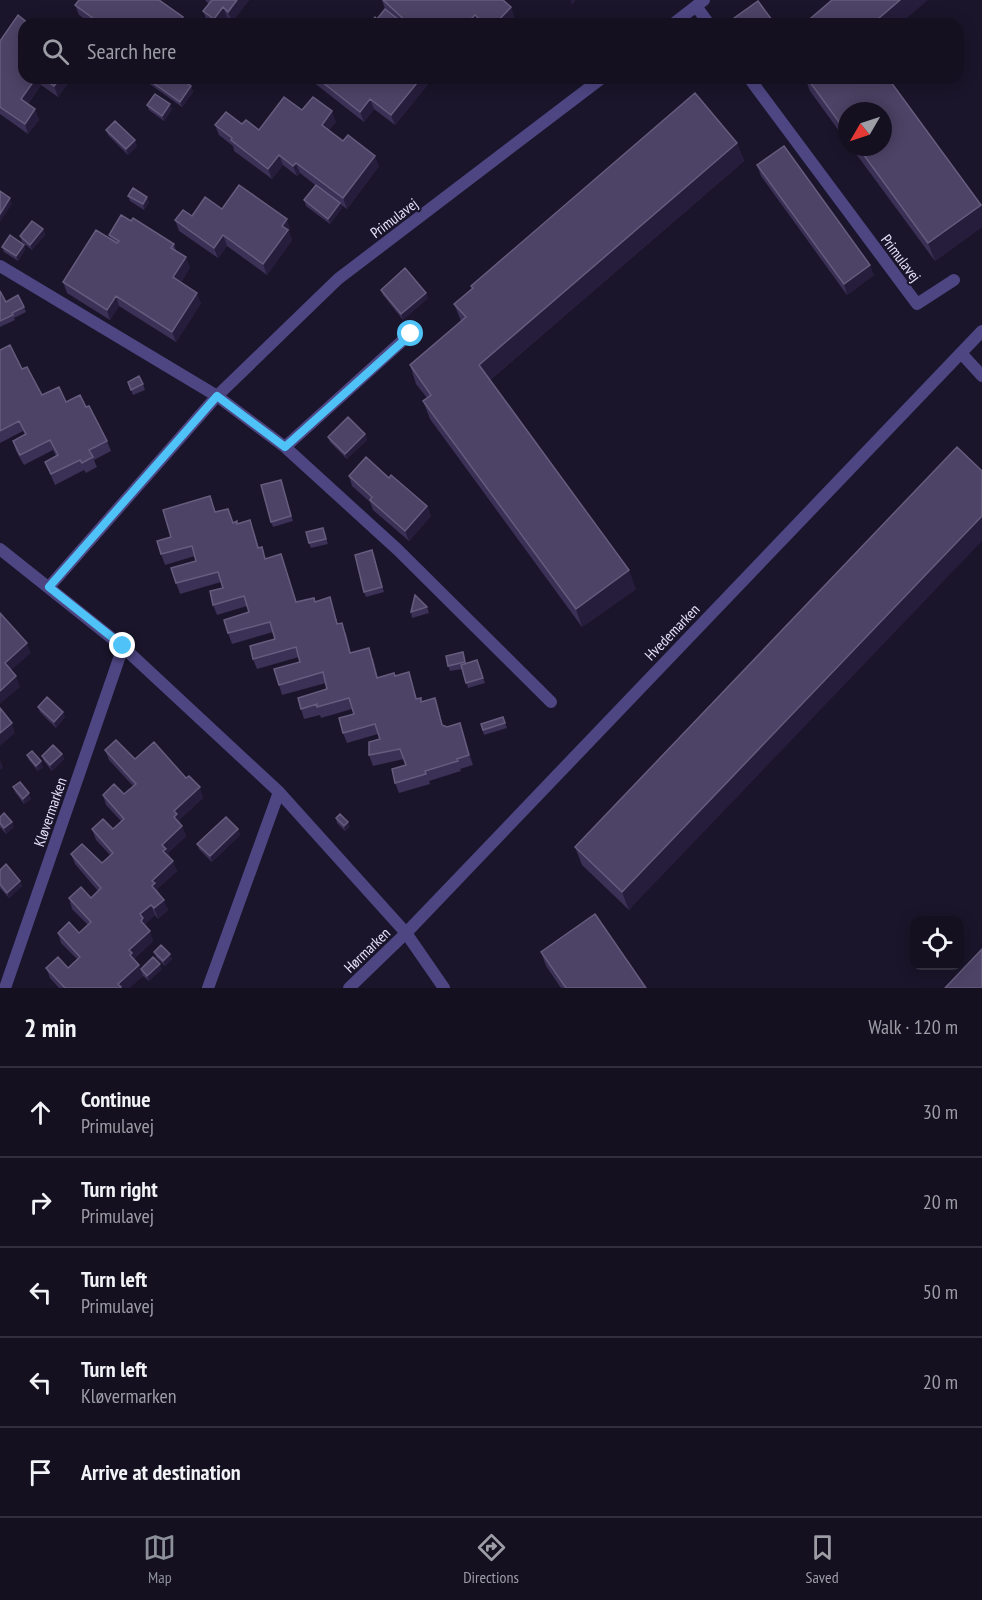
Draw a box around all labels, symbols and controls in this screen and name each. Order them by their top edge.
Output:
search box [18,18,964,84]
icon: search [39,35,72,68]
text: Search here [87,37,176,65]
north arrow [838,102,892,156]
street label: Primulavej [366,194,422,242]
street label: Primulavej [877,230,925,286]
route start [397,320,423,346]
street label: Hvedemarken [640,600,704,664]
route end [109,632,135,658]
street label: Kløvermarken [29,775,71,849]
map controls [910,916,964,970]
button: locate [910,916,964,970]
street label: Hørmarken [340,923,394,977]
text: 2 min [24,1011,77,1044]
text: Walk · 120 m [868,1014,958,1040]
text: Continue [81,1085,151,1113]
icon: ahead [24,1096,57,1129]
text: 30 m [923,1099,958,1125]
text: Primulavej [81,1113,154,1139]
text: Turn right [81,1175,158,1203]
icon: right [24,1186,57,1219]
text: 20 m [923,1189,958,1215]
text: Primulavej [81,1203,154,1229]
text: Turn left [81,1265,147,1293]
icon: left [24,1276,57,1309]
text: 50 m [923,1279,958,1305]
text: Primulavej [81,1293,154,1319]
text: Turn left [81,1355,147,1383]
icon: left [24,1366,57,1399]
text: 20 m [923,1369,958,1395]
text: Kløvermarken [81,1383,177,1409]
icon: arrive [24,1456,57,1489]
text: Arrive at destination [81,1458,241,1486]
tab: Map [143,1531,176,1587]
tab: Directions [463,1531,519,1587]
tab: Saved [806,1531,839,1587]

